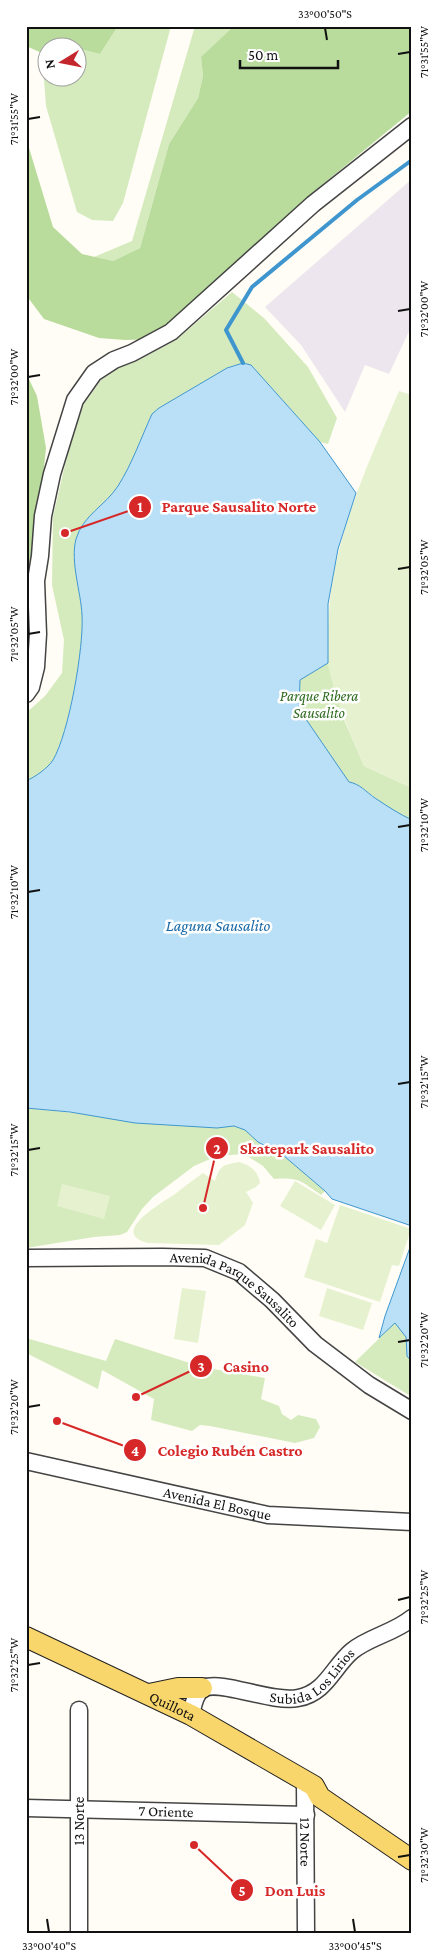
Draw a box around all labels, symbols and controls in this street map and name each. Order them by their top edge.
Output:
text: 33°00'50"S [298,7,352,21]
text: 71°31'55"W [417,26,431,78]
north arrow [38,38,88,88]
scale bar [240,38,338,70]
text: 50 m [248,47,278,63]
text: N [40,58,58,70]
text: 71°31'55"W [7,93,21,145]
text: 71°32'00"W [417,281,431,337]
text: 71°32'00"W [7,349,21,405]
callout: Parque Sausalito Norte [127,491,327,522]
text: Parque Sausalito Norte [162,498,317,515]
text: 1 [137,499,143,515]
text: 71°32'05"W [417,539,431,595]
text: 71°32'05"W [7,606,21,662]
park label: Parque Ribera Sausalito [280,688,358,721]
text: 71°32'10"W [417,798,431,852]
text: 71°32'10"W [7,865,21,919]
water label: Laguna Sausalito [166,917,270,935]
text: 71°32'15"W [417,1056,431,1108]
text: 71°32'15"W [7,1124,21,1176]
callout: Skatepark Sausalito [205,1133,384,1164]
text: Skatepark Sausalito [240,1140,374,1157]
text: 2 [213,1141,221,1157]
street label: Avenida Parque Sausalito [169,1249,302,1331]
text: 71°32'20"W [417,1312,431,1368]
callout: Casino [188,1351,279,1382]
text: Casino [223,1358,269,1375]
text: 3 [197,1359,205,1375]
text: 71°32'20"W [7,1379,21,1435]
callout: Colegio Rubén Castro [122,1435,312,1466]
text: Colegio Rubén Castro [157,1442,303,1459]
text: 4 [131,1443,139,1459]
street label: Avenida El Bosque [162,1484,273,1524]
text: 71°32'25"W [417,1570,431,1624]
text: 71°32'25"W [7,1638,21,1692]
street label: Subida Los Lirios [269,1645,358,1707]
street label: Quillota [147,1688,199,1724]
street label: 13 Norte [71,1796,87,1845]
street label: 7 Oriente [138,1803,194,1820]
street label: 12 Norte [297,1817,314,1867]
text: 71°32'30"W [417,1827,431,1883]
callout: Don Luis [230,1875,335,1906]
text: Don Luis [265,1882,326,1899]
text: 5 [238,1883,246,1899]
text: 33°00'40"S [22,1939,76,1953]
text: 33°00'45"S [328,1939,382,1953]

